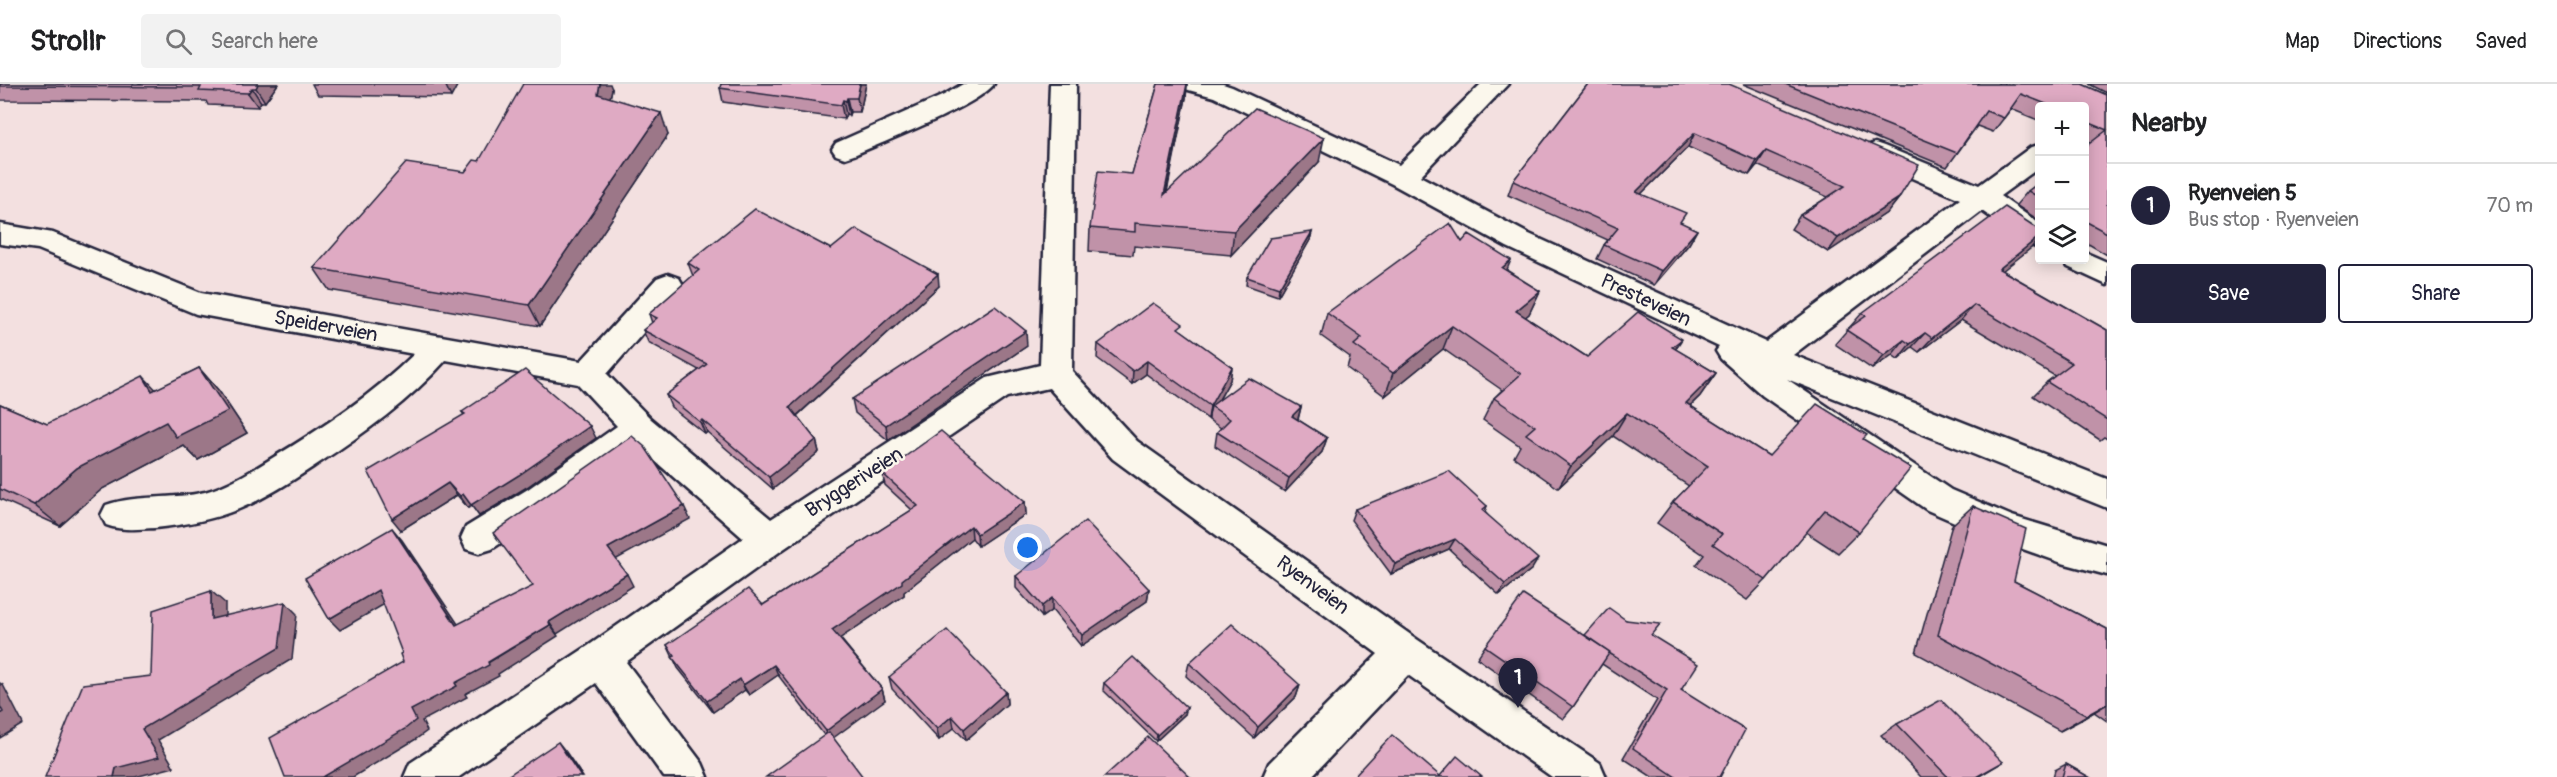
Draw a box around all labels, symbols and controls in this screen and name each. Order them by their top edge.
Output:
search box [141,14,561,68]
text: Strollr [30,24,105,59]
icon: search [162,25,195,58]
text: Search here [210,27,318,55]
text: Map [2285,28,2320,55]
text: Directions [2353,28,2442,55]
text: Saved [2475,28,2527,55]
map controls [2035,102,2089,264]
button: + [2035,102,2089,156]
text: Nearby [2131,107,2207,139]
button: − [2035,156,2089,210]
text: Ryenveien 5 [2188,179,2297,207]
text: 1 [2147,193,2154,218]
text: 70 m [2487,193,2533,218]
text: Bus stop · Ryenveien [2188,207,2359,232]
button: layers [2035,210,2089,264]
button: Save [2131,264,2326,323]
button: Share [2338,264,2533,323]
street label: Presteveien [1597,268,1695,332]
street label: Speiderveien [272,305,380,347]
street label: Bryggeriveien [800,441,908,523]
your location [1013,533,1042,562]
street label: Ryenveien [1272,550,1354,620]
pin: 1 [1498,658,1538,708]

